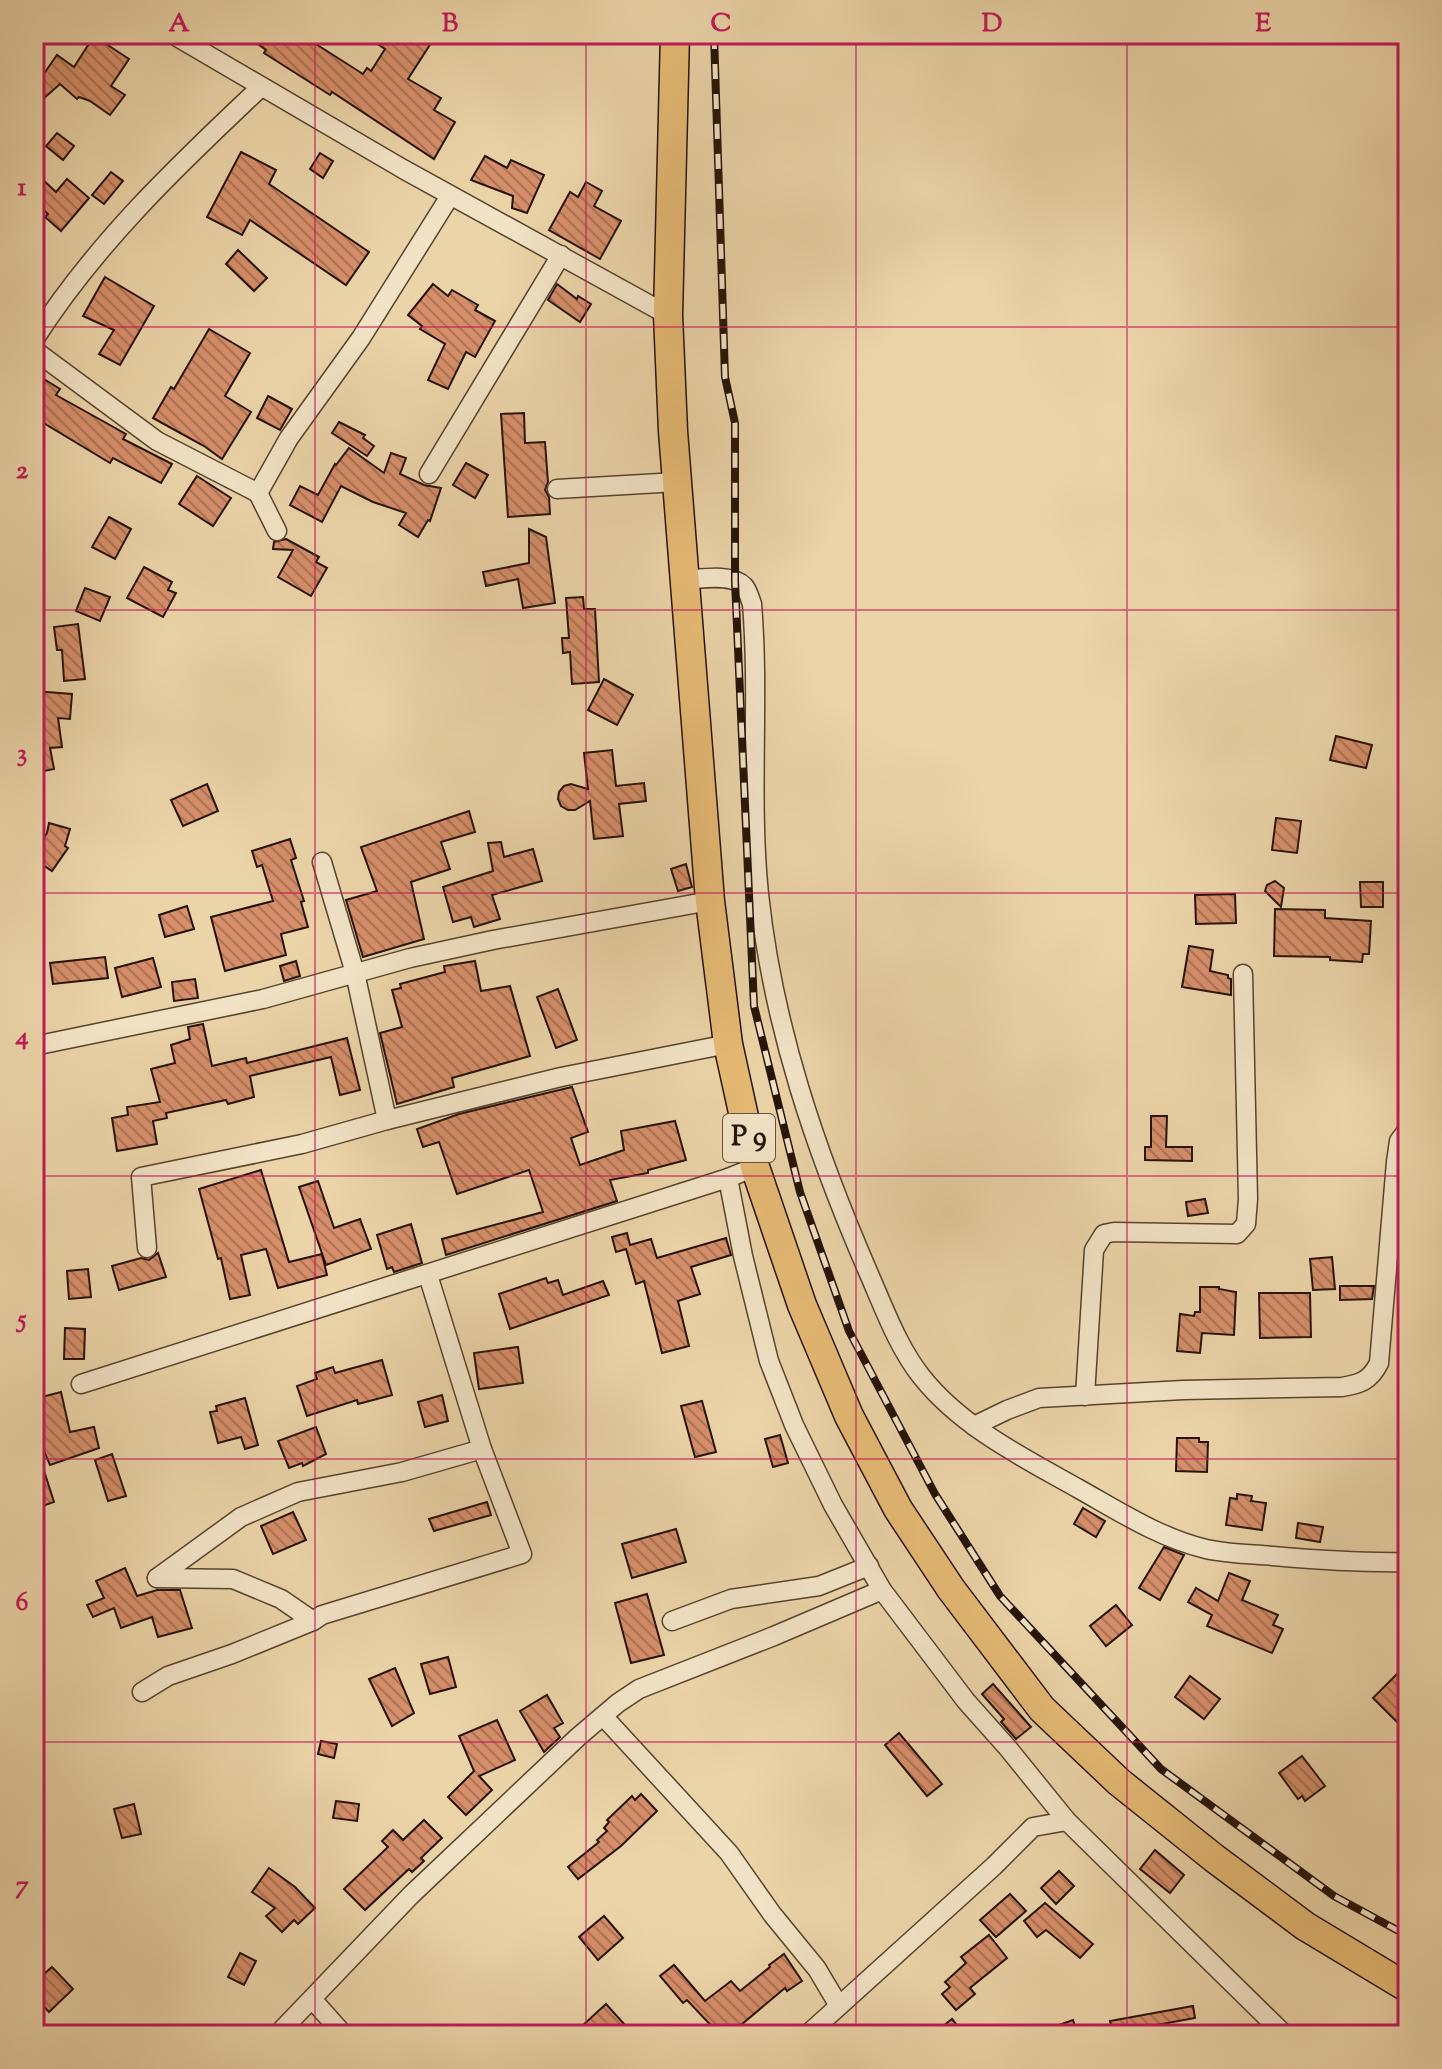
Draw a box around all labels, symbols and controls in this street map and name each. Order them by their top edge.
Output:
text: A [168,6,190,43]
text: B [442,6,459,43]
text: C [711,6,731,43]
text: D [982,6,1002,43]
text: E [1255,6,1271,43]
text: 1 [18,170,27,207]
text: 2 [16,453,29,490]
text: 3 [17,736,27,773]
text: 4 [14,1019,29,1056]
road number: P 9 [723,1114,775,1162]
text: 5 [16,1302,27,1339]
text: 6 [16,1585,29,1622]
text: 7 [15,1868,29,1905]

